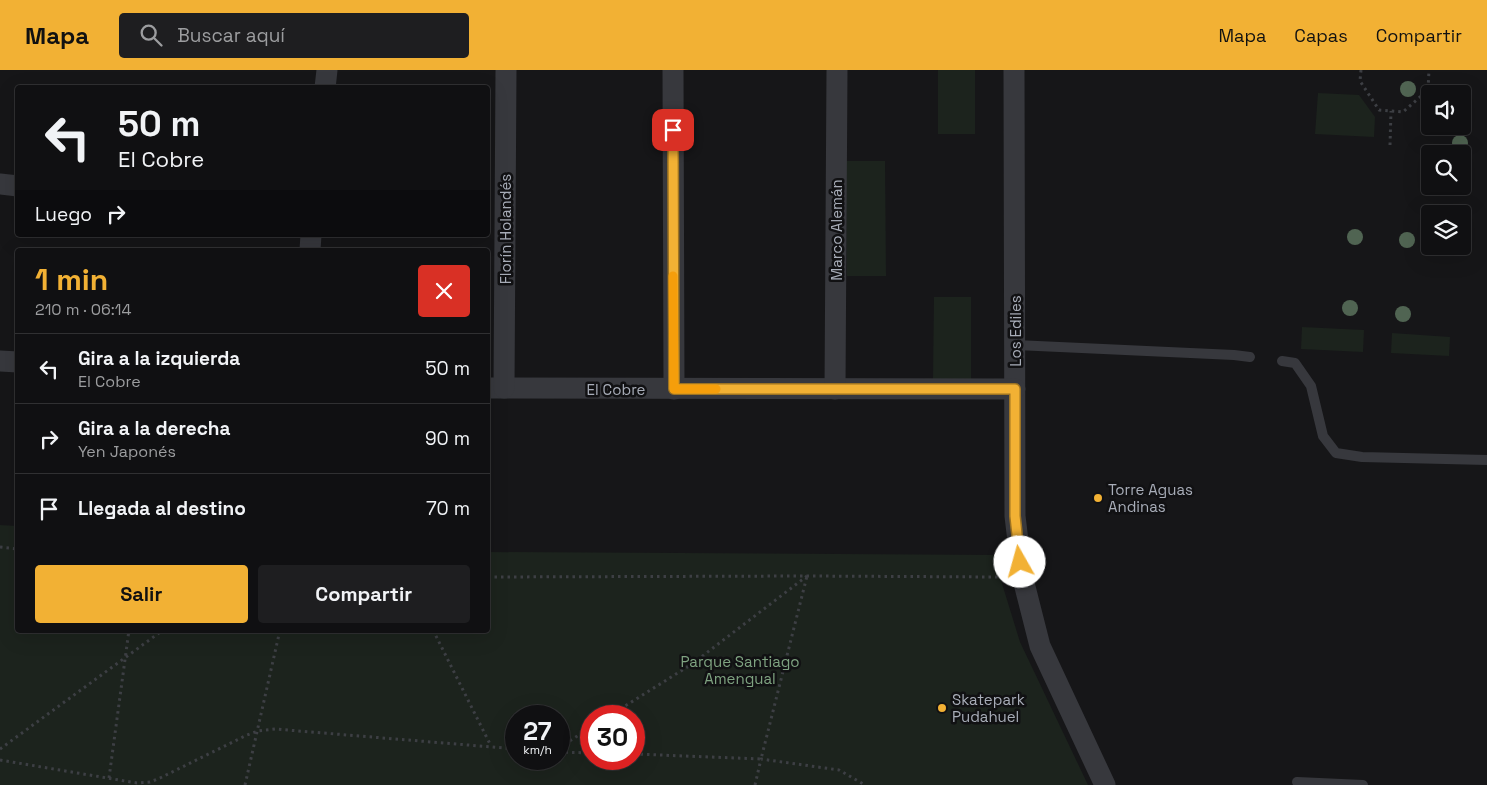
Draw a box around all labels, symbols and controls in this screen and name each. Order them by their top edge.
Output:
search box [119,13,469,58]
text: Mapa [25,20,89,51]
icon: search [137,21,165,49]
text: Buscar aquí [177,23,285,48]
text: Mapa [1218,24,1266,47]
text: Capas [1294,24,1348,47]
text: Compartir [1376,24,1462,47]
map controls [1421,85,1471,255]
button: sound [1421,85,1471,135]
text: 50 m [118,102,200,146]
icon: left [35,105,100,170]
pin [652,109,694,151]
icon: arrive [659,116,687,144]
text: El Cobre [118,145,204,173]
button: search [1421,145,1471,195]
street label: Florín Holandés [496,174,515,284]
street label: Marco Alemán [827,179,846,281]
icon: right [102,200,130,228]
text: Luego [35,202,92,227]
button: layers [1421,205,1471,255]
text: 1 min [35,260,108,299]
button: close [418,265,470,317]
street label: Los Ediles [1006,295,1025,367]
text: 210 m · 06:14 [35,299,131,320]
text: Gira a la izquierda [78,346,240,371]
icon: left [35,355,63,383]
text: 50 m [425,356,470,381]
text: El Cobre [78,371,141,392]
street label: El Cobre [587,380,646,399]
text: Gira a la derecha [78,416,230,441]
icon: right [35,425,63,453]
text: 90 m [425,426,470,451]
text: Yen Japonés [78,441,176,462]
place label: Torre Aguas Andinas [1108,480,1193,516]
marker: Torre Aguas Andinas [1092,492,1104,504]
icon: arrive [35,495,63,523]
text: Llegada al destino [78,496,246,521]
text: 70 m [426,496,470,521]
position arrow [993,535,1045,587]
button: Salir [35,565,248,623]
button: Compartir [258,565,470,623]
park label: Parque Santiago Amengual [680,652,800,688]
place label: Skatepark Pudahuel [952,690,1025,726]
marker: Skatepark Pudahuel [936,702,948,714]
speed limit sign: 30 [580,705,645,770]
text: 27 [523,715,552,747]
text: km/h [523,742,552,758]

